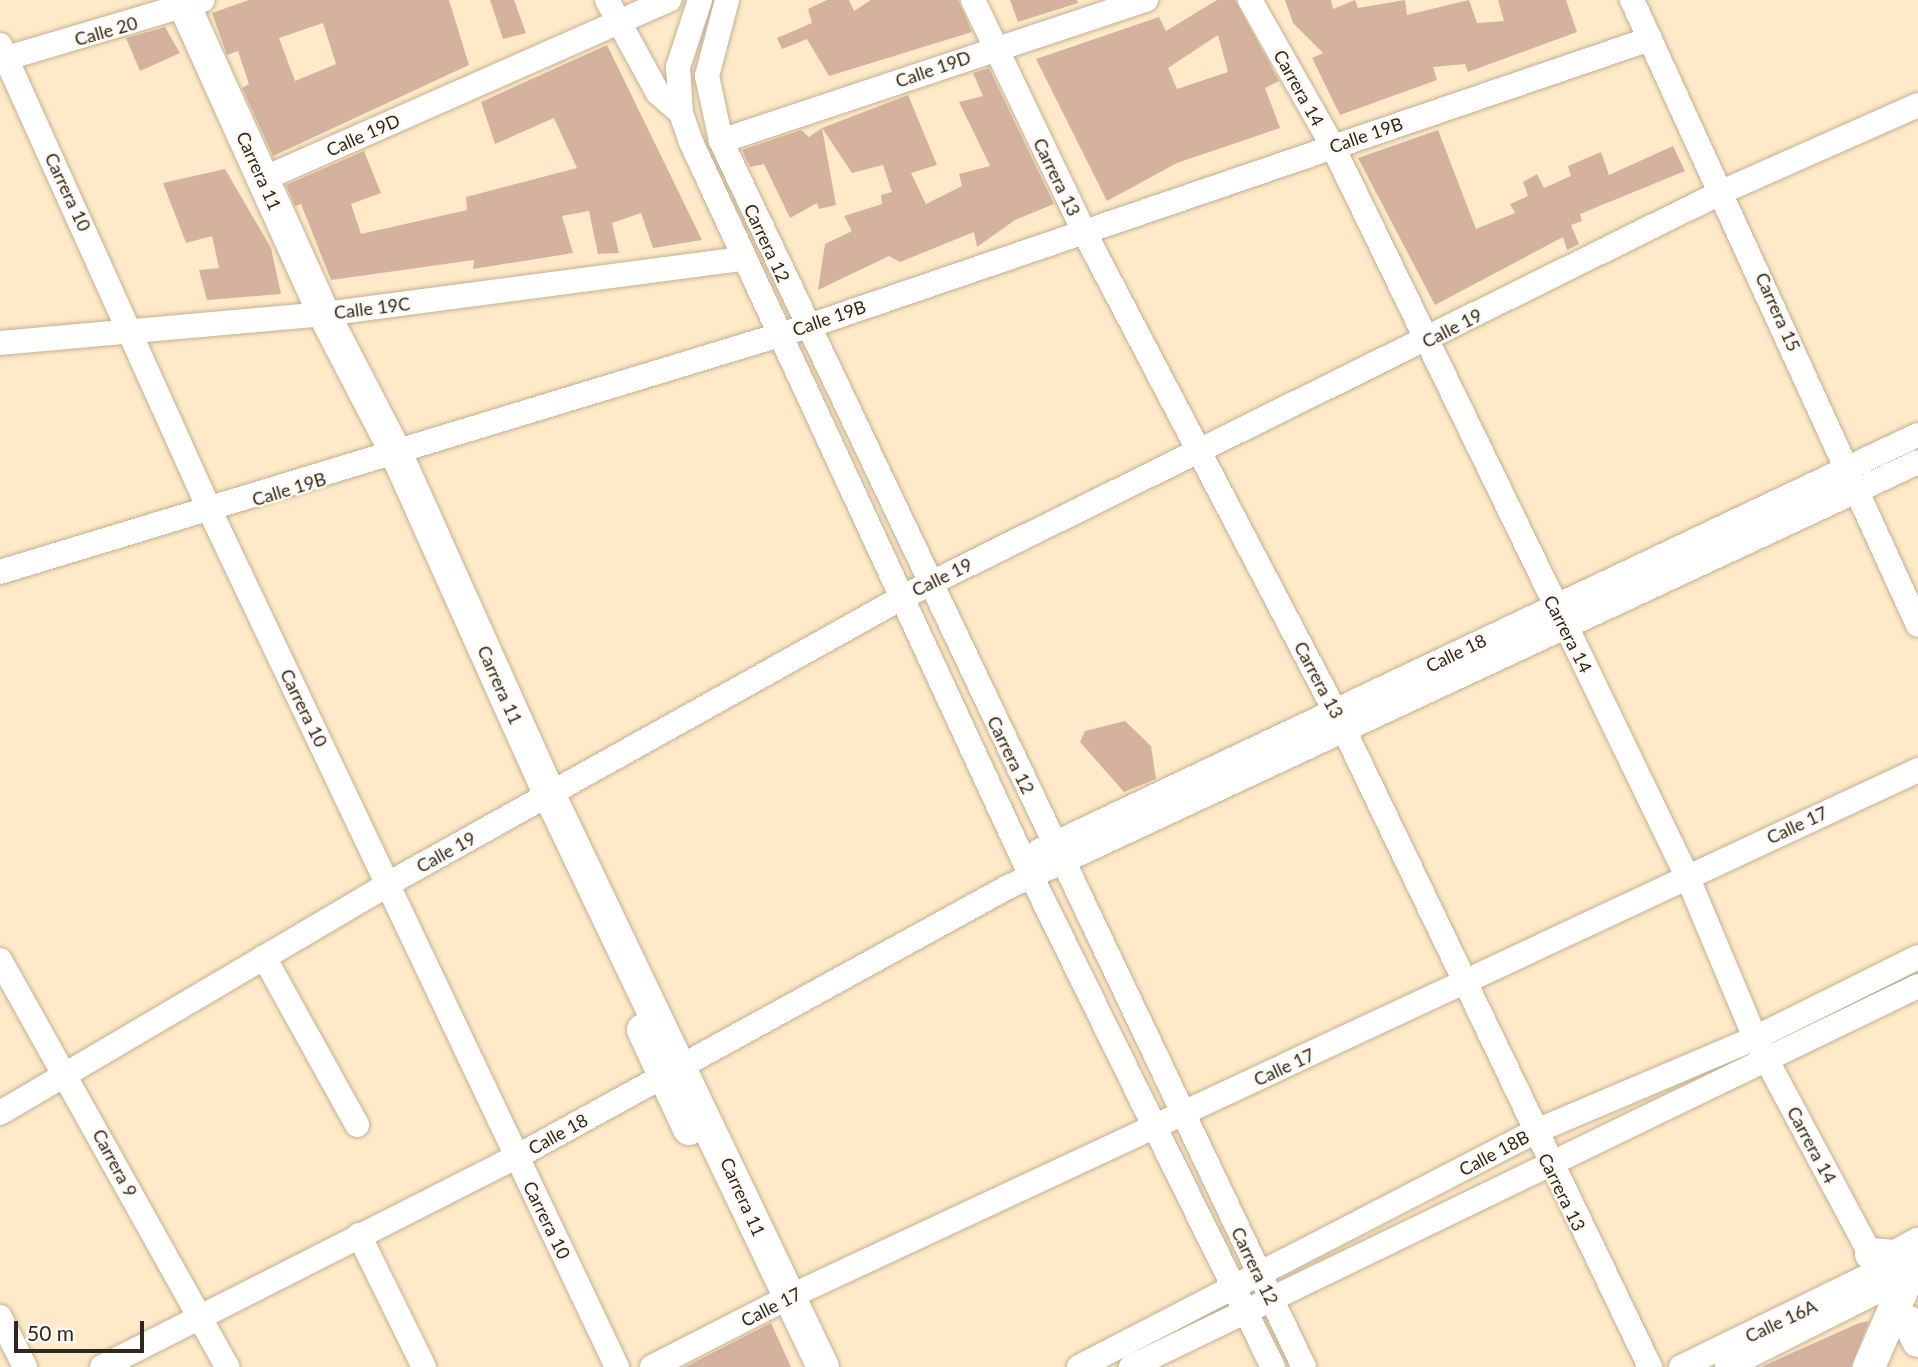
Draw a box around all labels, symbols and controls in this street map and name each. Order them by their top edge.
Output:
street label: Calle 20 [72,12,140,50]
street label: Calle 19D [893,46,973,92]
street label: Carrera 14 [1269,46,1329,130]
street label: Calle 19D [323,109,403,161]
street label: Calle 19B [1327,112,1405,158]
street label: Carrera 11 [232,128,286,214]
street label: Carrera 13 [1029,134,1085,220]
street label: Carrera 10 [40,149,96,235]
street label: Carrera 12 [739,200,795,286]
street label: Carrera 15 [1751,269,1805,355]
street label: Calle 19C [333,293,411,323]
street label: Calle 19B [790,295,868,341]
street label: Calle 19 [1418,304,1486,352]
street label: Calle 19B [249,468,329,510]
street label: Calle 19 [908,553,976,601]
street label: Carrera 14 [1539,592,1597,676]
street label: Calle 18 [1422,629,1490,677]
street label: Carrera 13 [1290,638,1348,722]
street label: Carrera 11 [473,642,527,728]
street label: Carrera 10 [276,665,332,751]
street label: Carrera 12 [983,712,1039,798]
street label: Calle 17 [1763,802,1831,848]
street label: Calle 19 [413,827,479,877]
street label: Calle 17 [1250,1044,1318,1090]
street label: Carrera 14 [1783,1103,1841,1187]
street label: Calle 18 [525,1109,591,1159]
street label: Carrera 9 [88,1125,142,1201]
street label: Calle 18B [1455,1126,1533,1180]
street label: Carrera 13 [1534,1149,1590,1235]
street label: Carrera 11 [716,1154,770,1240]
street label: Carrera 10 [519,1177,575,1263]
street label: Carrera 12 [1227,1223,1283,1309]
street label: Calle 17 [737,1283,805,1331]
street label: Calle 16A [1742,1295,1820,1347]
scale bar [18,1308,147,1352]
text: 50 m [27,1320,74,1345]

